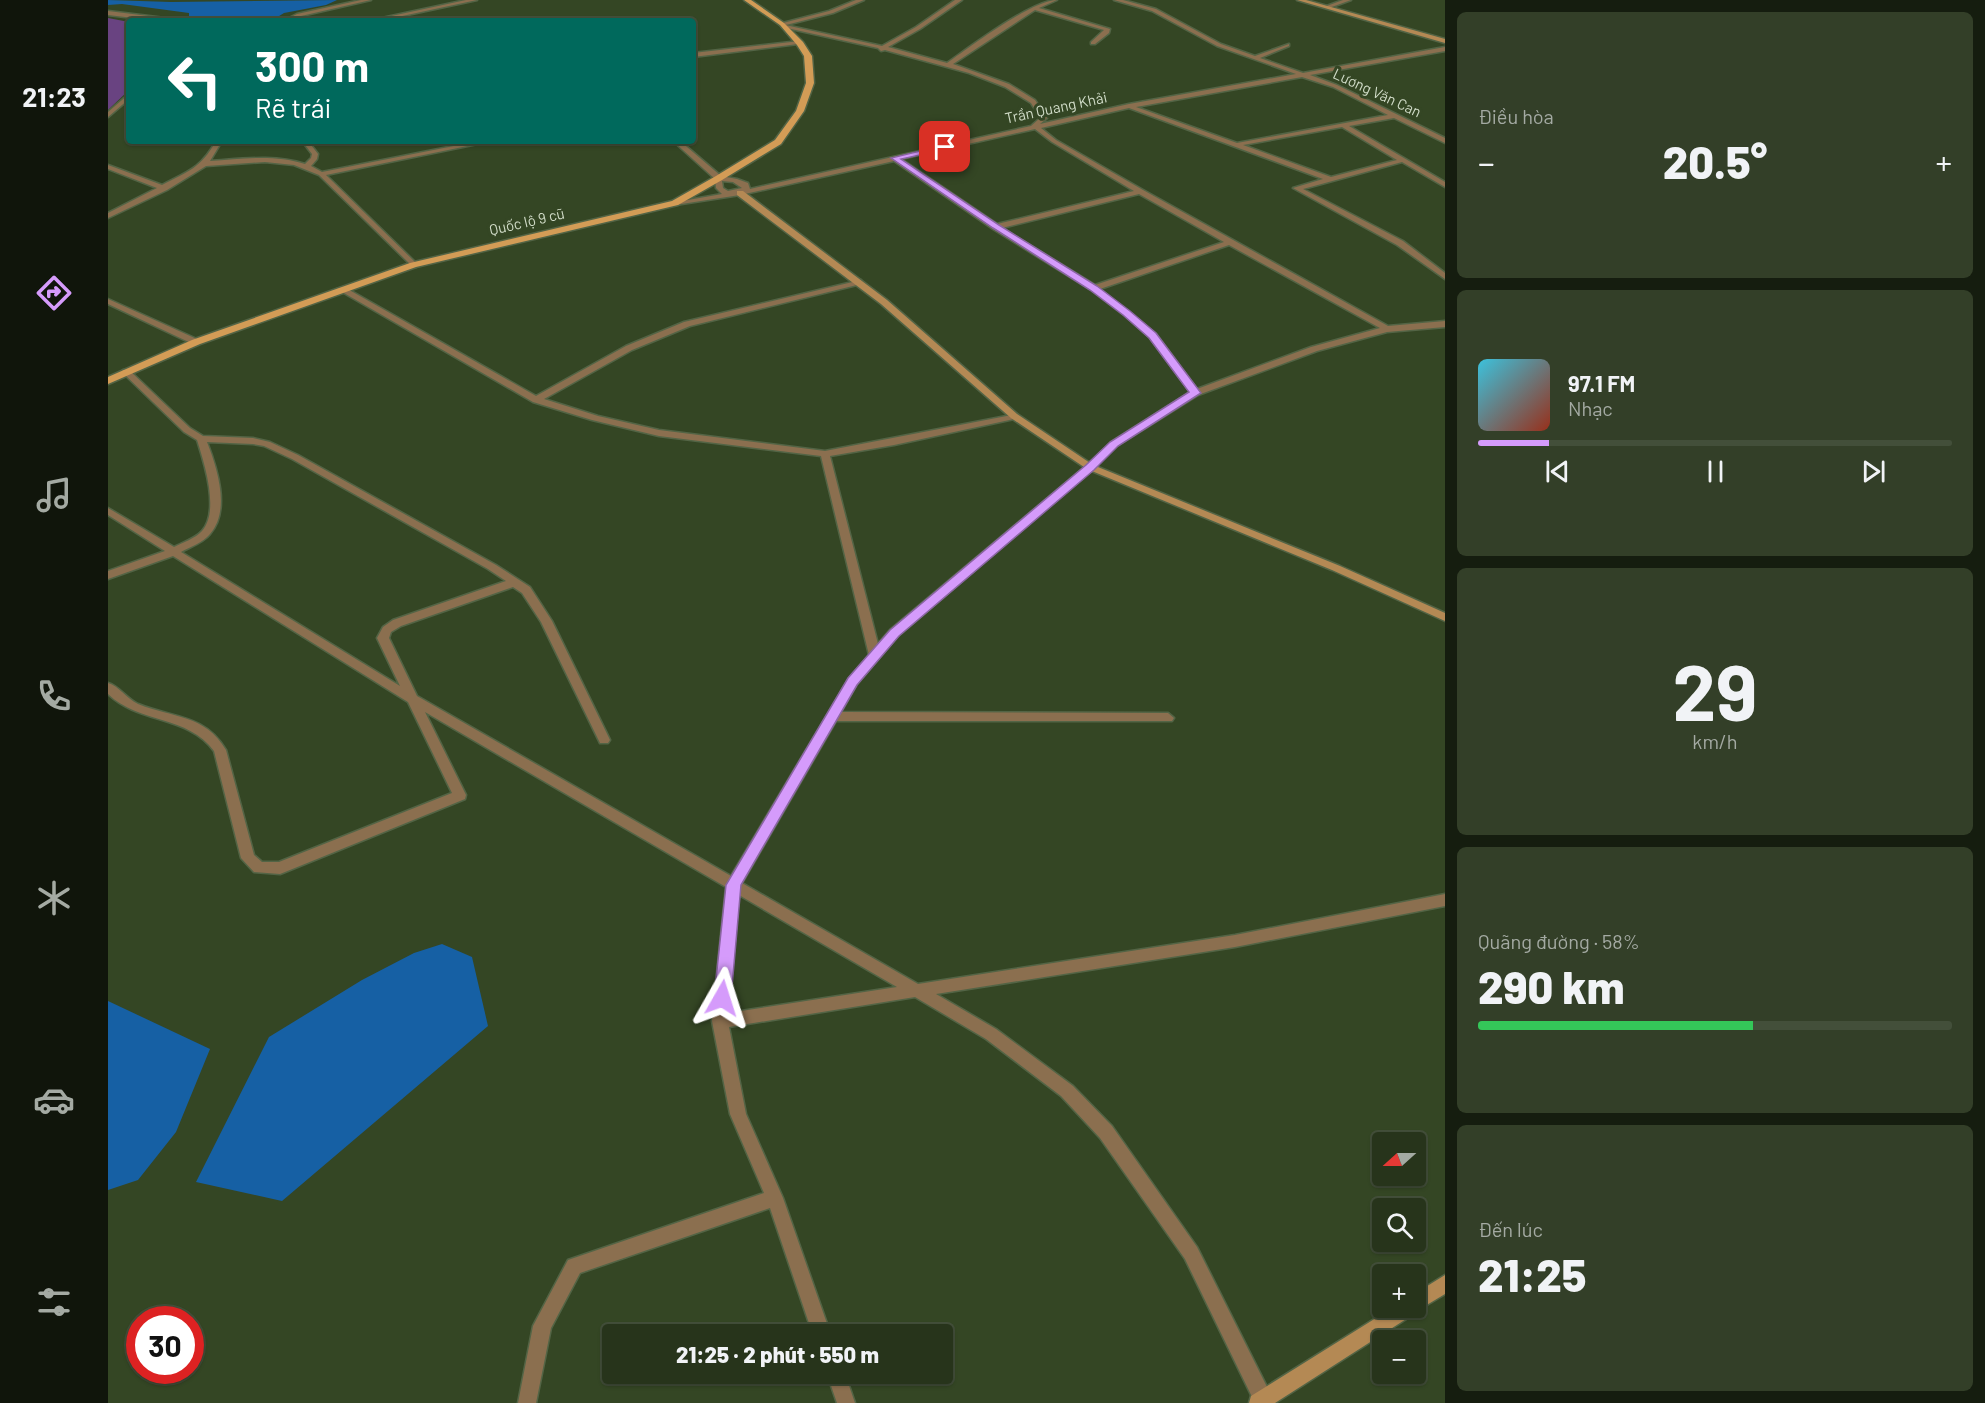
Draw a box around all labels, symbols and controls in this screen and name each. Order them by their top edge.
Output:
text: 300 m [255,40,369,90]
icon: left [156,42,234,120]
street label: Lương Văn Can [1330,64,1424,120]
text: 21:23 [22,80,86,112]
street label: Trần Quang Khải [1003,87,1109,127]
text: Rẽ trái [255,91,332,123]
text: Điều hòa [1478,104,1554,128]
pin [919,121,970,172]
icon: arrive [928,130,961,163]
text: 20.5° [1663,134,1767,188]
text: − [1478,142,1495,182]
text: + [1936,142,1952,182]
street label: Quốc lộ 9 cũ [487,204,566,238]
icon: directions [33,272,75,314]
text: 97.1 FM [1568,370,1635,396]
text: Nhạc [1568,396,1613,420]
icon: previous [1541,455,1574,488]
icon: pause [1699,455,1732,488]
icon: next [1857,455,1890,488]
icon: music [33,474,75,516]
text: 29 [1672,643,1758,737]
icon: phone [33,675,75,717]
text: km/h [1692,729,1738,753]
icon: climate [33,877,75,919]
text: Quãng đường · 58% [1478,929,1640,953]
text: 290 km [1478,959,1625,1013]
position arrow [690,966,754,1030]
icon: car [33,1079,75,1121]
north arrow [1372,1132,1426,1186]
map controls [1372,1132,1426,1384]
button: search [1372,1198,1426,1252]
text: Đến lúc [1478,1217,1543,1241]
text: 21:25 [1478,1247,1586,1301]
button: + [1372,1264,1426,1318]
icon: filters [33,1281,75,1323]
speed limit sign: 30 [126,1306,204,1384]
button: − [1372,1330,1426,1384]
text: 21:25 · 2 phút · 550 m [676,1341,879,1367]

